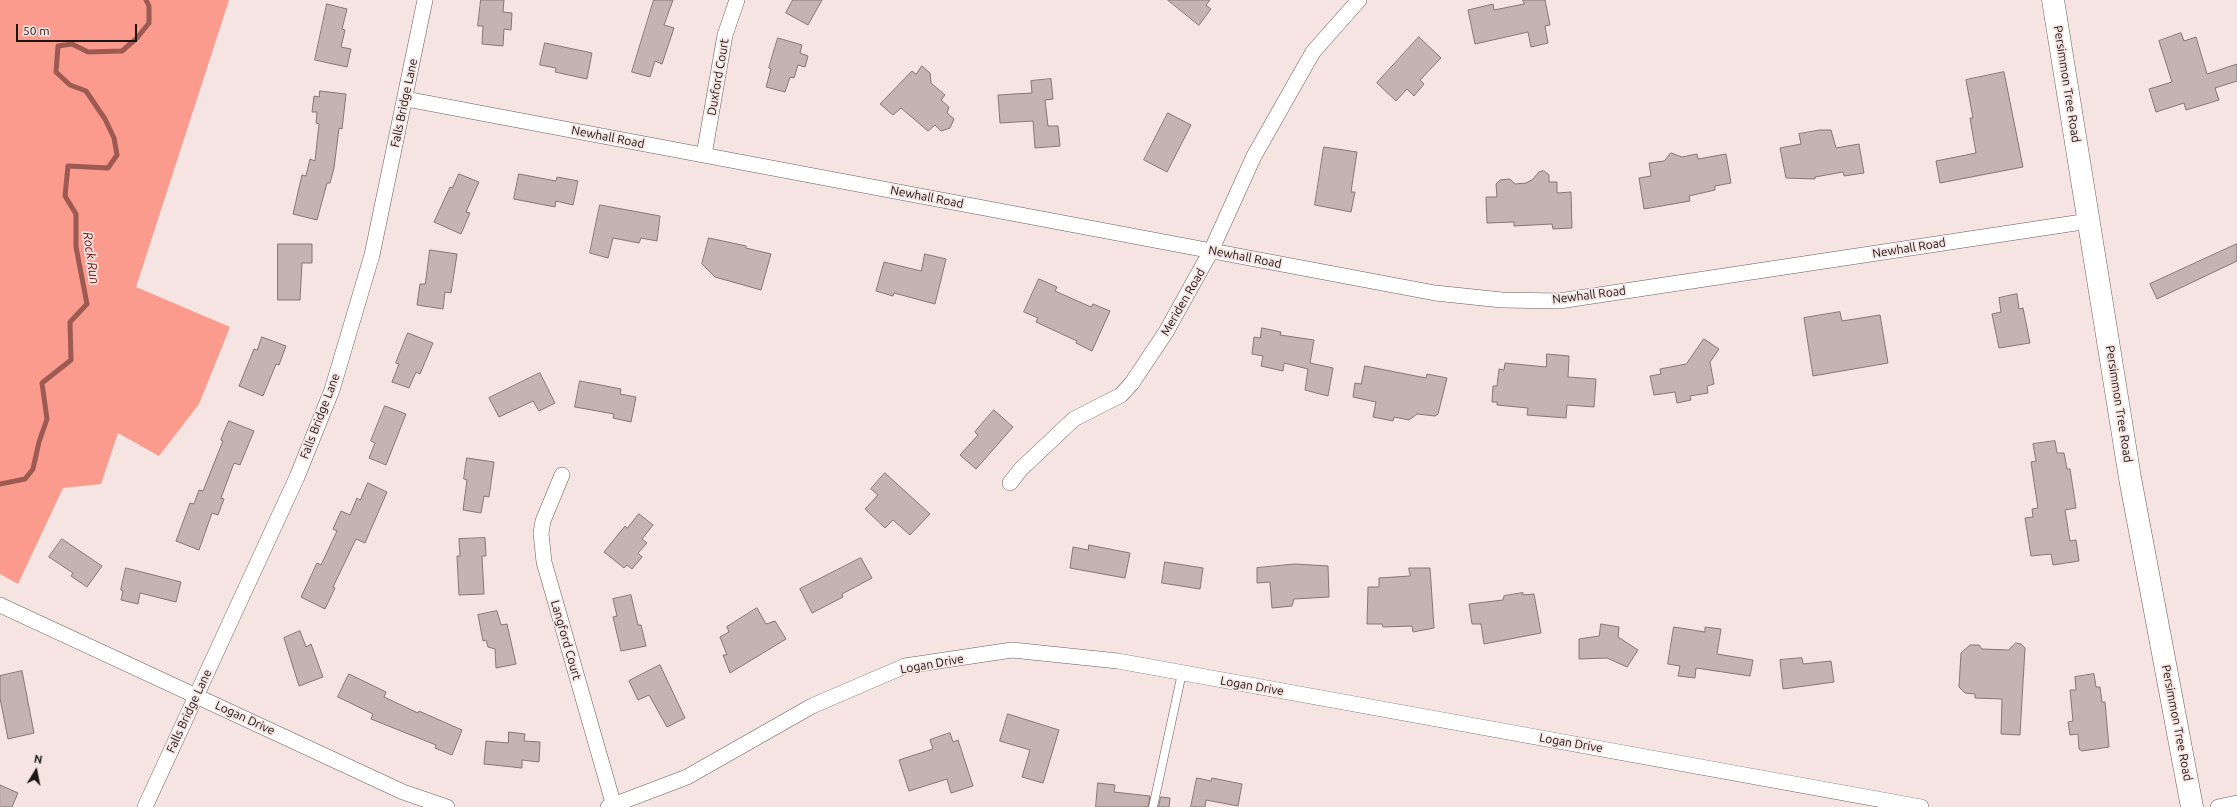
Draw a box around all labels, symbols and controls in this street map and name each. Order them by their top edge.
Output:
scale bar [18,16,139,42]
text: 50 m [23,24,50,37]
street label: Persimmon Tree Road [2051,25,2083,143]
street label: Duxford Court [704,37,732,117]
street label: Falls Bridge Lane [388,57,420,149]
street label: Newhall Road [570,123,646,151]
street label: Newhall Road [889,183,965,211]
water label: Rock Run [80,231,102,285]
street label: Newhall Road [1871,235,1947,261]
street label: Newhall Road [1207,243,1283,271]
street label: Meriden Road [1158,266,1208,338]
street label: Newhall Road [1551,283,1627,307]
street label: Persimmon Tree Road [2103,345,2135,463]
street label: Falls Bridge Lane [297,371,343,461]
street label: Langford Court [548,598,584,682]
street label: Logan Drive [899,651,965,677]
street label: Persimmon Tree Road [2159,664,2195,782]
street label: Falls Bridge Lane [163,667,215,755]
street label: Logan Drive [1219,673,1285,699]
street label: Logan Drive [213,698,277,738]
street label: Logan Drive [1538,730,1604,756]
north arrow [16,751,56,791]
text: N [33,753,43,766]

